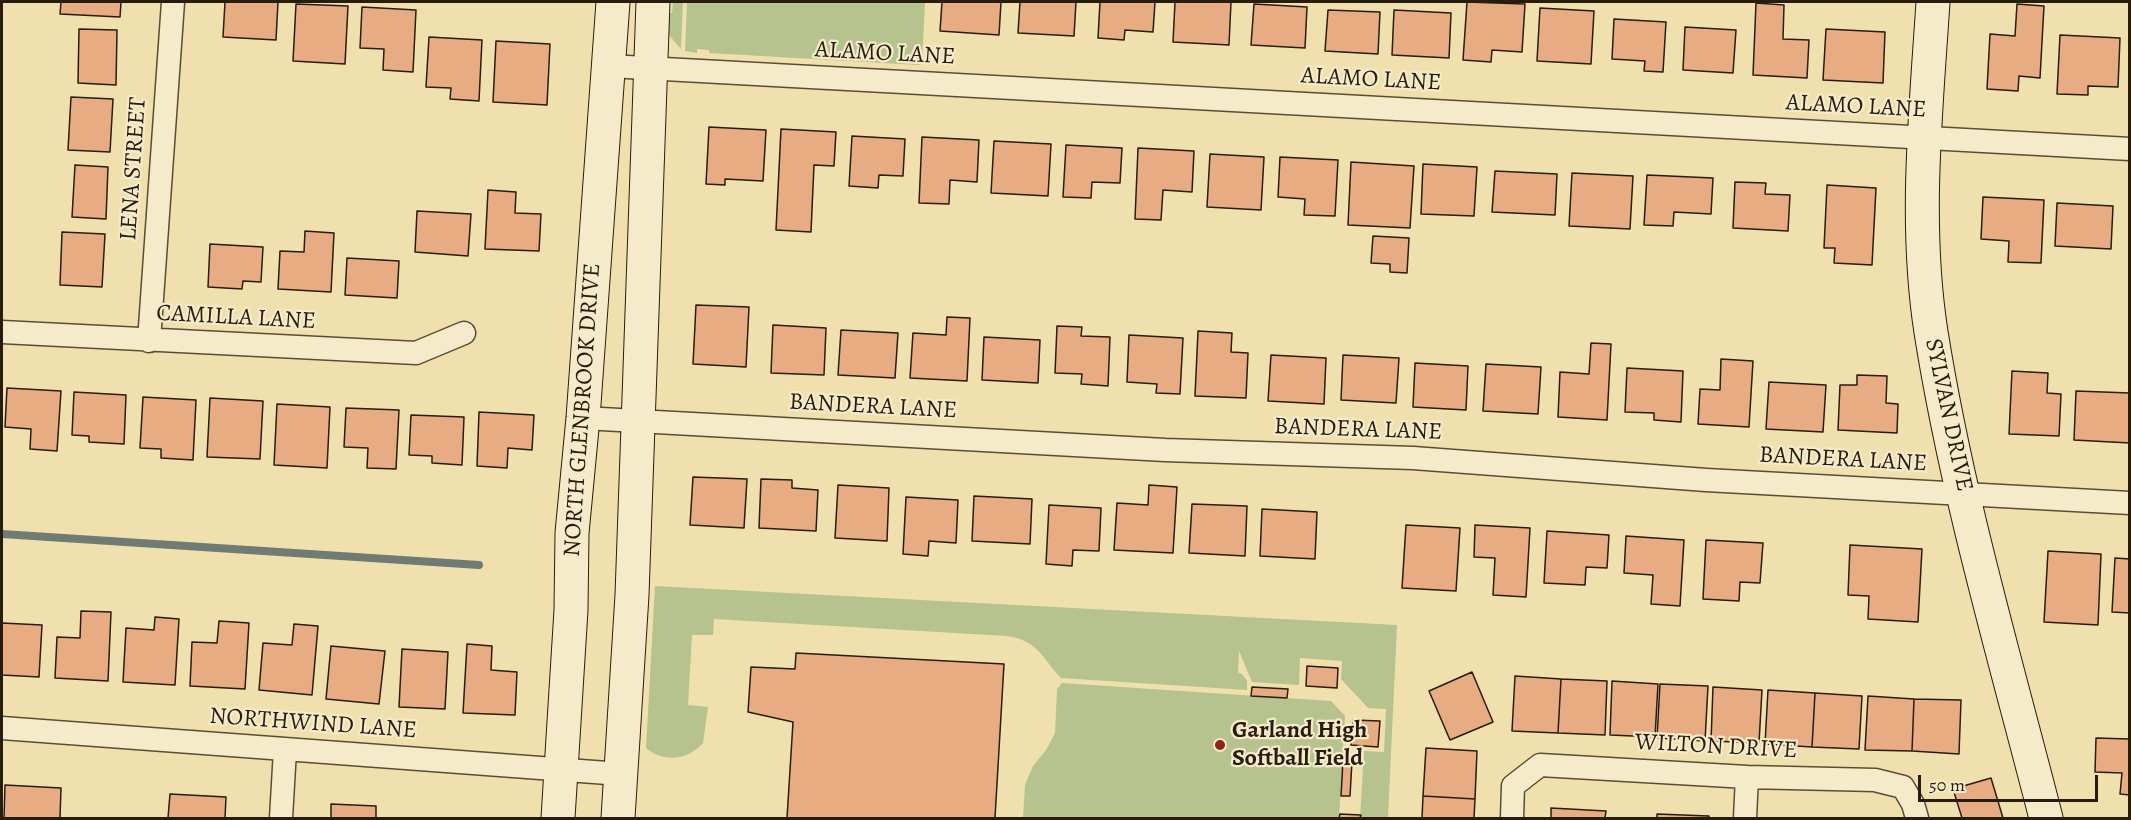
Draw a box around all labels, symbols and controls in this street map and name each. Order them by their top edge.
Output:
street label: ALAMO LANE [814,36,956,72]
street label: ALAMO LANE [1300,62,1442,98]
street label: ALAMO LANE [1785,89,1927,125]
street label: LENA STREET [115,96,153,242]
street label: NORTH GLENBROOK DRIVE [558,262,608,558]
street label: CAMILLA LANE [156,299,316,337]
street label: SYLVAN DRIVE [1918,336,1978,494]
street label: BANDERA LANE [788,388,958,426]
street label: BANDERA LANE [1273,413,1443,447]
street label: BANDERA LANE [1758,441,1928,479]
street label: NORTHWIND LANE [208,702,418,746]
place label: Garland High Softball Field [1232,717,1367,773]
street label: WILTON DRIVE [1634,728,1798,766]
marker: Garland High Softball Field [1213,738,1227,752]
scale bar [1921,763,2101,801]
text: 50 m [1929,773,1965,797]

